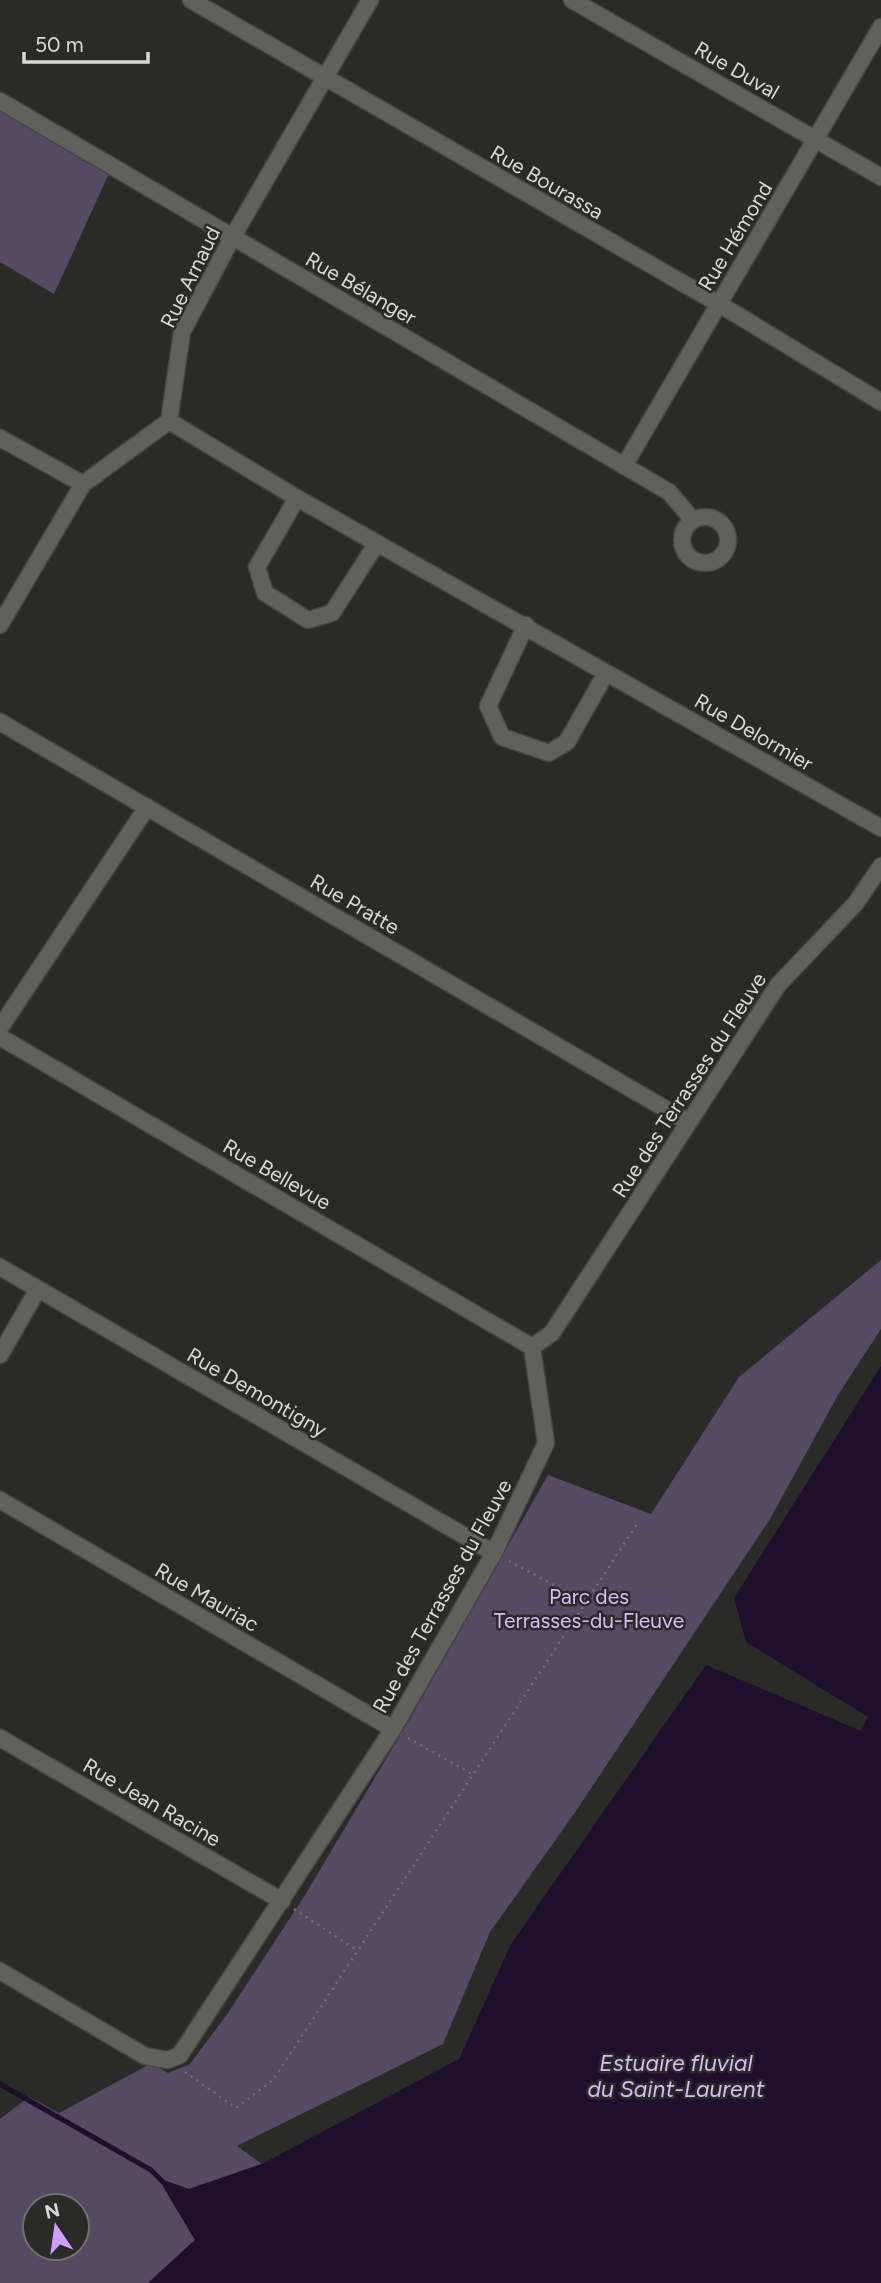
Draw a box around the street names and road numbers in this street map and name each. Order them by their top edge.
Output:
street label: Rue Duval [690,36,784,104]
street label: Rue Bourassa [486,140,608,224]
street label: Rue Hémond [693,177,777,295]
street label: Rue Arnaud [155,222,225,332]
street label: Rue Bélanger [301,246,421,330]
street label: Rue Delormier [690,688,818,776]
street label: Rue Pratte [306,869,404,939]
street label: Rue des Terrasses du Fleuve [607,968,771,1202]
street label: Rue Bellevue [219,1133,335,1215]
street label: Rue Demontigny [183,1342,331,1442]
street label: Rue des Terrasses du Fleuve [367,1475,517,1717]
street label: Rue Mauriac [151,1557,263,1637]
street label: Rue Jean Racine [79,1753,225,1851]

